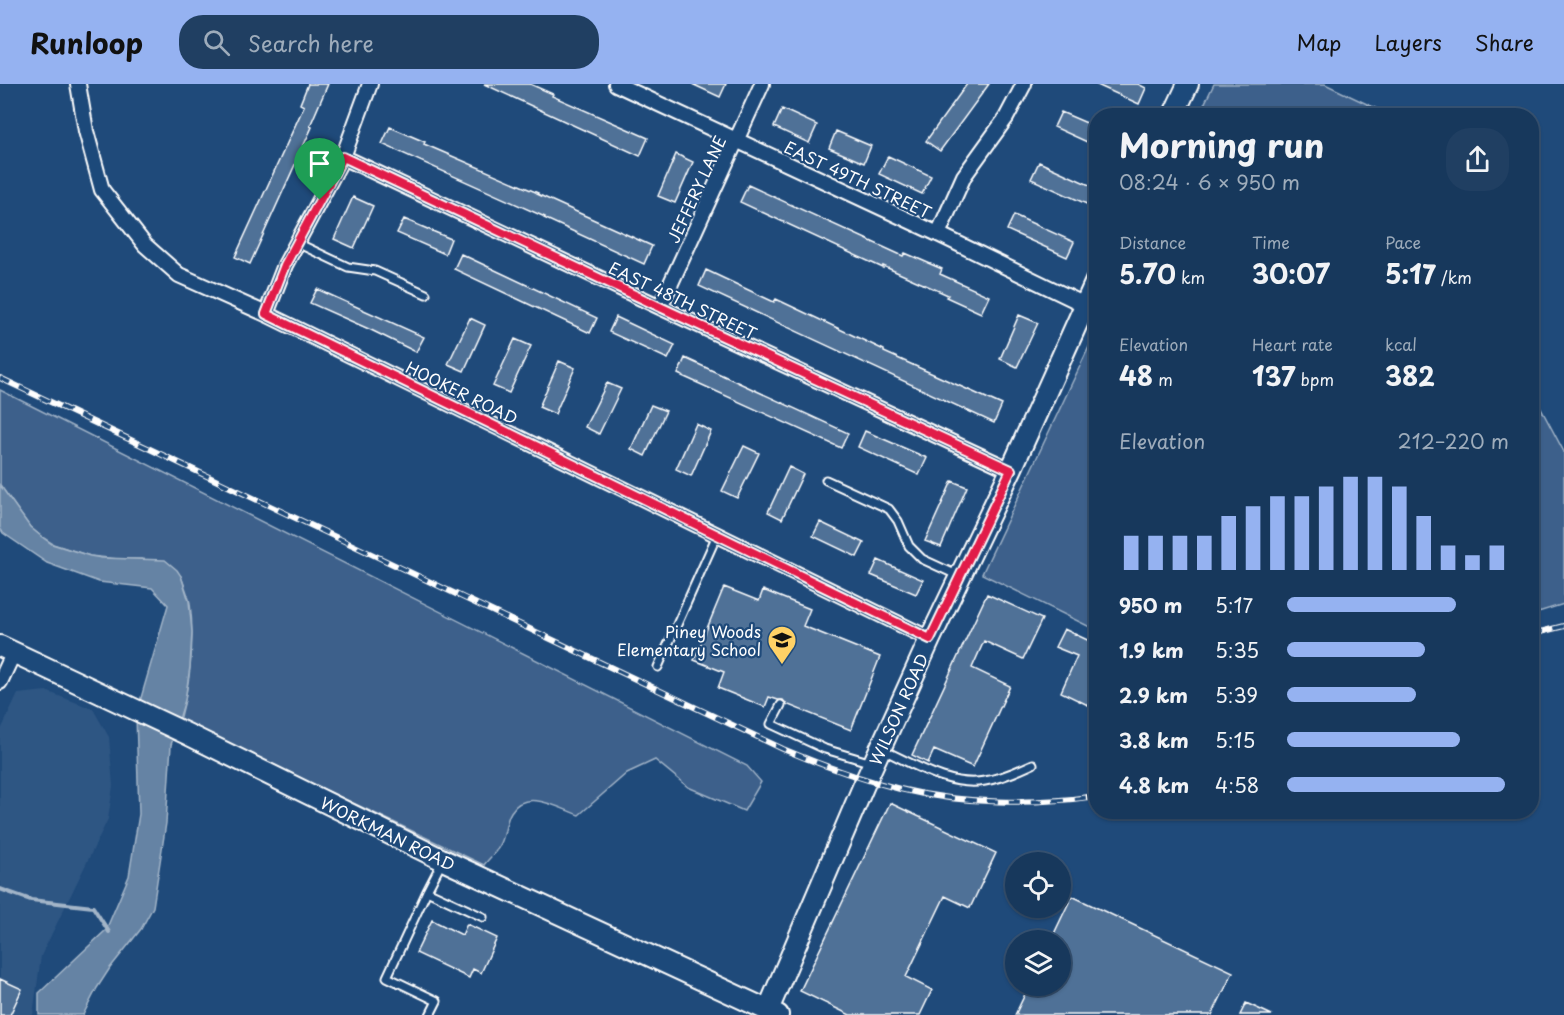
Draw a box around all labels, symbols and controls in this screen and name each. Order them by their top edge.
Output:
search box [179,15,599,69]
text: Runloop [30,21,143,64]
icon: search [200,26,233,59]
text: Search here [248,26,374,59]
text: Map [1297,26,1341,58]
text: Layers [1374,26,1442,58]
text: Share [1475,26,1534,58]
text: Morning run [1119,119,1324,169]
button: share [1446,128,1509,191]
street label: JEFFERY LANE [661,131,731,247]
street label: EAST 49TH STREET [781,134,935,224]
pin [294,138,345,200]
icon: arrive [303,147,336,180]
text: 08:24 · 6 × 950 m [1119,167,1300,197]
text: Distance [1119,230,1186,254]
text: Time [1252,230,1290,254]
text: Pace [1385,230,1421,254]
text: 5.70 [1119,254,1176,293]
text: 30:07 [1252,254,1330,293]
text: 5:17 [1385,254,1436,293]
street label: EAST 48TH STREET [605,255,761,345]
text: km [1176,265,1205,289]
text: /km [1436,265,1472,289]
text: Elevation [1119,332,1188,356]
text: Heart rate [1252,332,1333,356]
text: kcal [1385,332,1417,356]
street label: HOOKER ROAD [402,354,522,430]
text: 48 [1119,356,1153,395]
text: 137 [1252,356,1296,395]
text: 382 [1385,356,1435,395]
text: m [1153,367,1173,391]
text: bpm [1296,367,1334,391]
text: Elevation [1119,426,1205,456]
text: 212–220 m [1398,426,1509,456]
text: 950 m [1119,590,1182,620]
text: 5:17 [1215,590,1253,620]
place label: Piney Woods Elementary School [617,619,761,661]
school or university icon: Piney Woods Elementary School [766,624,798,666]
text: 1.9 km [1119,635,1184,665]
text: 5:35 [1215,635,1259,665]
street label: WILSON ROAD [863,649,933,769]
text: 2.9 km [1119,680,1188,710]
text: 5:39 [1215,680,1258,710]
text: 3.8 km [1119,725,1189,755]
text: 5:15 [1215,725,1255,755]
text: 4.8 km [1119,770,1189,800]
text: 4:58 [1215,770,1259,800]
street label: WORKMAN ROAD [317,790,459,876]
map controls [1005,852,1071,996]
button: locate [1005,852,1071,918]
button: layers [1005,930,1071,996]

